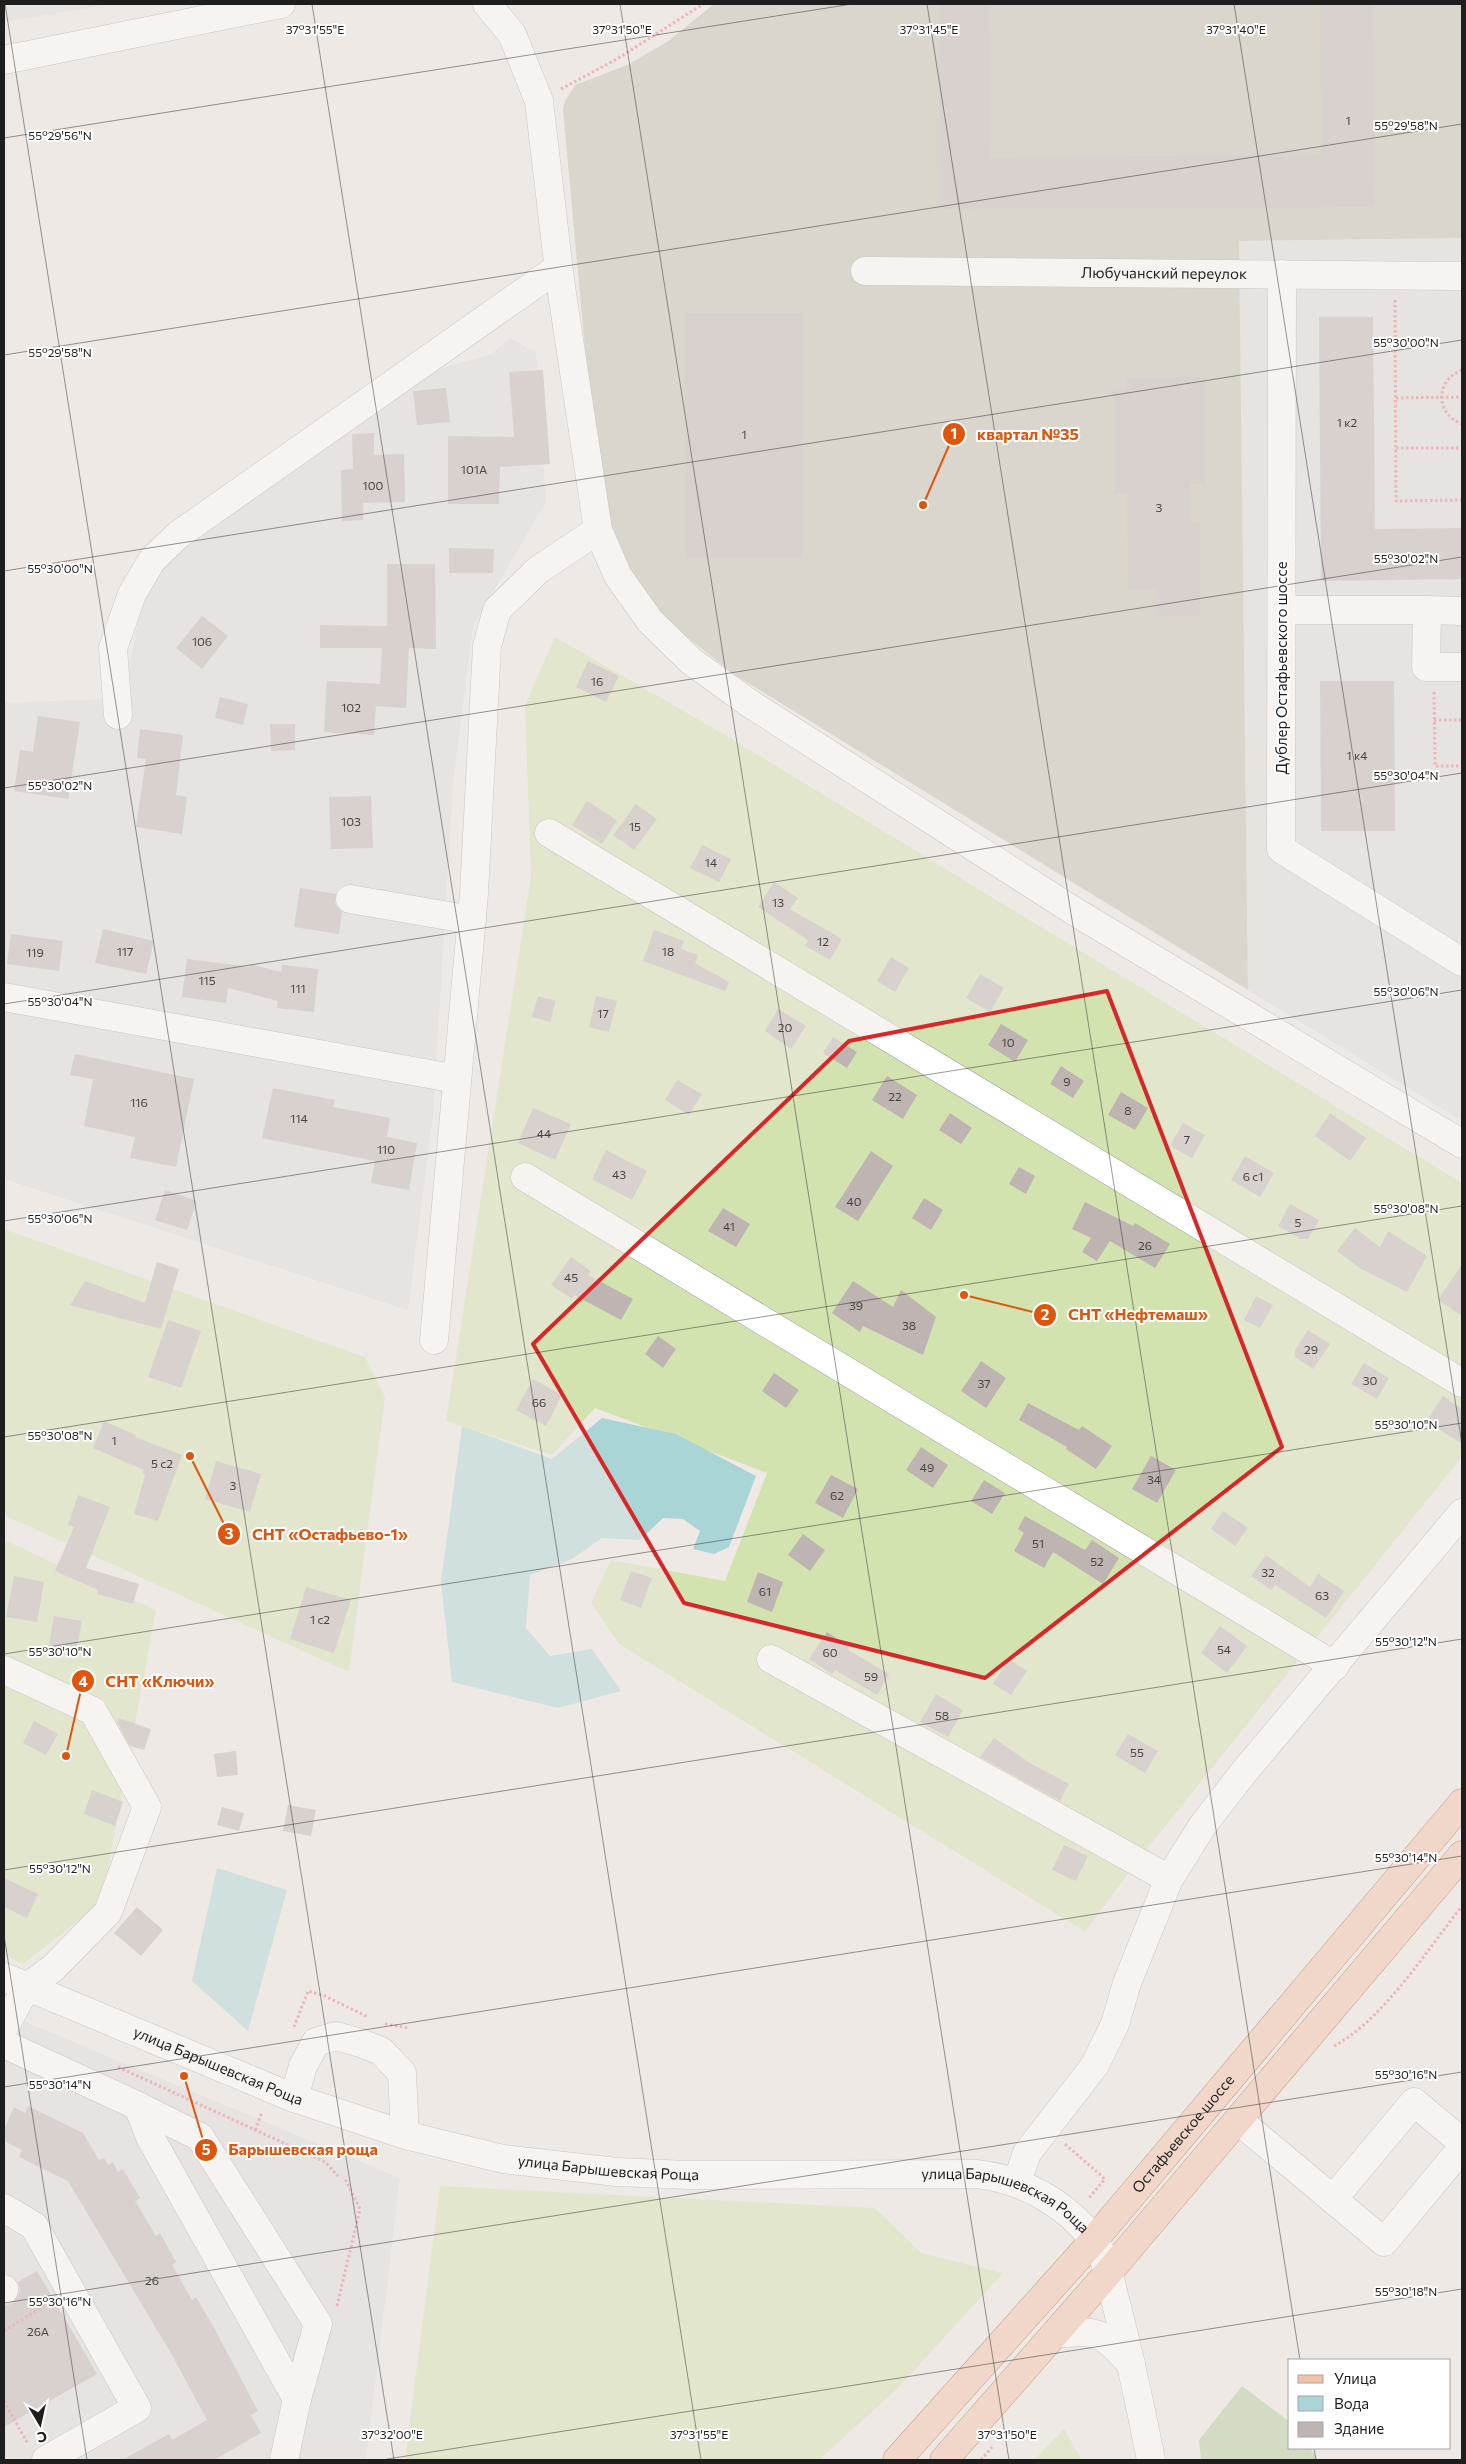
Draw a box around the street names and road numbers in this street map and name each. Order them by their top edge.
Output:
street label: Любучанский переулок [1081,263,1247,282]
street label: Дублер Остафьевского шоссе [1272,561,1290,775]
street label: улица Барышевская Роща [131,2022,305,2108]
street label: Остафьевское шоссе [1128,2070,1238,2196]
street label: улица Барышевская Роща [517,2151,699,2183]
street label: улица Барышевская Роща [921,2164,1094,2236]

